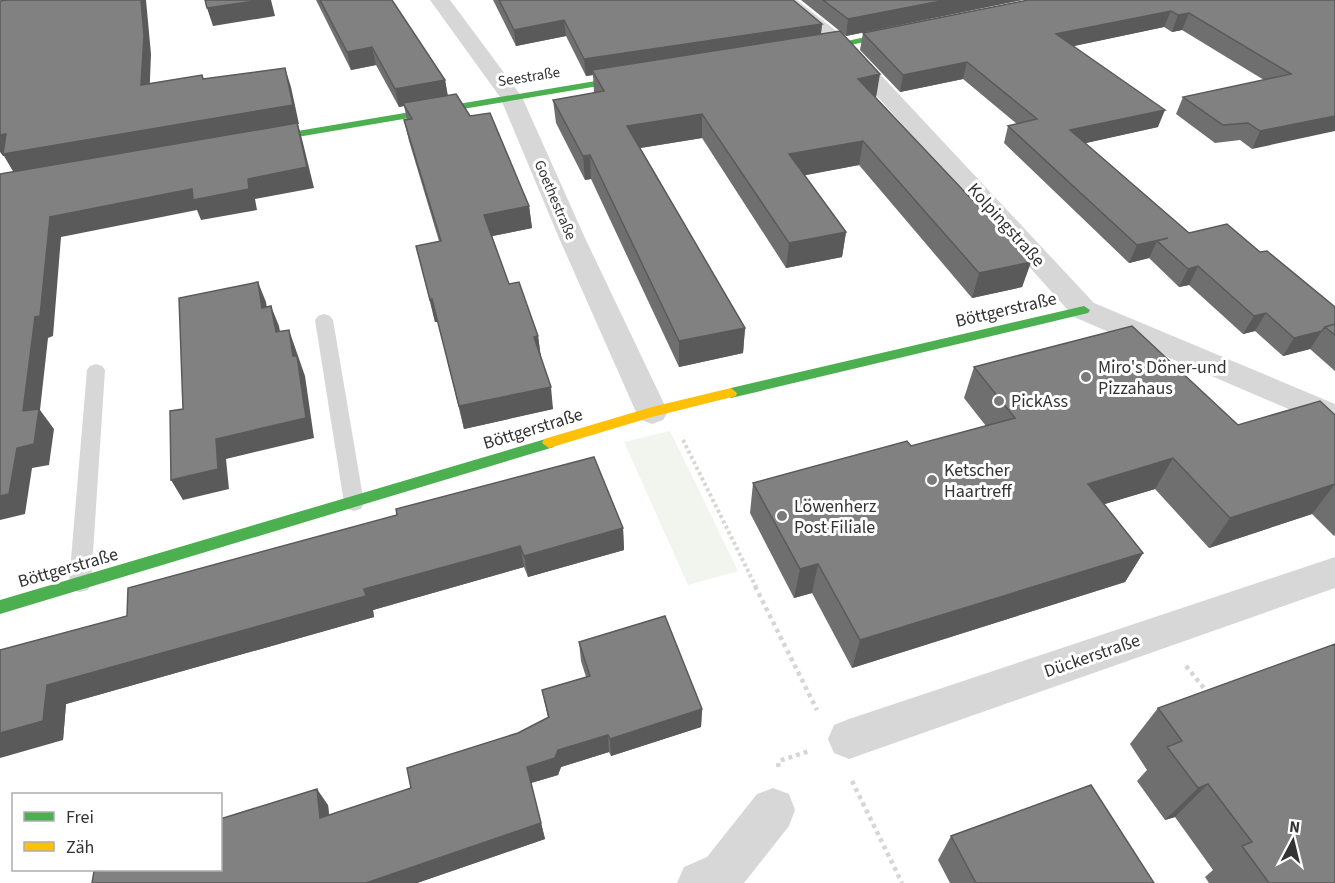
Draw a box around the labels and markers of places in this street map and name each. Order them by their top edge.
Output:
place label: Miro's Döner-und Pizzahaus [1098,355,1227,401]
marker: Miro's Döner-und Pizzahaus [1079,370,1093,384]
place label: PickAss [1011,389,1068,414]
marker: PickAss [992,394,1006,408]
place label: Ketscher Haartreff [944,458,1012,504]
marker: Ketscher Haartreff [925,473,939,487]
place label: Löwenherz Post Filiale [794,494,877,540]
marker: Löwenherz Post Filiale [775,509,789,523]

